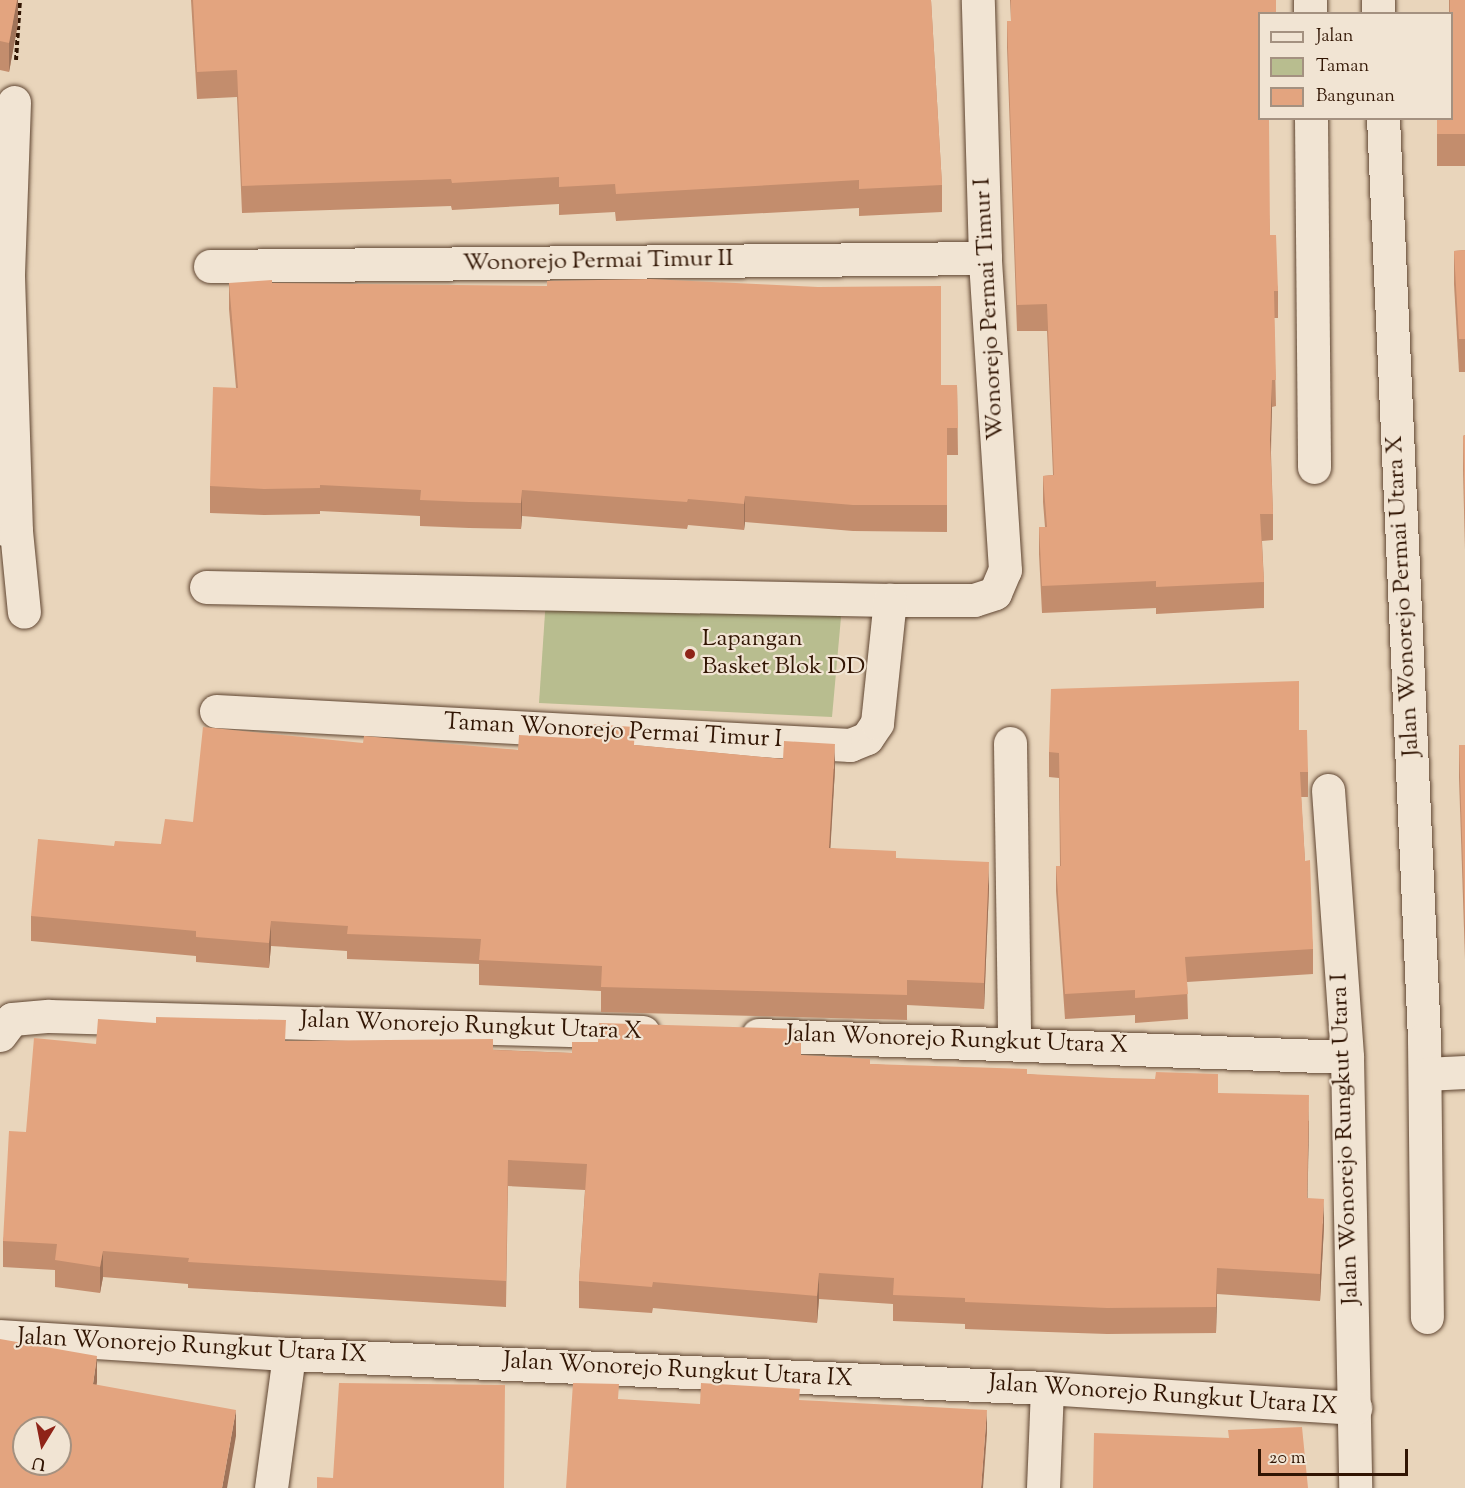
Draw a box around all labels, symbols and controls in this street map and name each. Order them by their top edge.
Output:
legend [1258,12,1453,120]
text: Jalan [1316,24,1353,50]
text: Taman [1316,54,1369,80]
text: Bangunan [1316,84,1395,110]
street label: Wonorejo Permai Timur I [969,177,1011,441]
street label: Wonorejo Permai Timur II [462,245,734,279]
street label: Jalan Wonorejo Permai Utara X [1381,435,1427,757]
place label: Lapangan Basket Blok DD [702,626,865,682]
marker: Lapangan Basket Blok DD [683,647,697,661]
street label: Taman Wonorejo Permai Timur I [443,709,783,755]
street label: Jalan Wonorejo Rungkut Utara I [1326,973,1366,1305]
street label: Jalan Wonorejo Rungkut Utara X [300,1007,642,1047]
street label: Jalan Wonorejo Rungkut Utara X [786,1021,1128,1061]
street label: Jalan Wonorejo Rungkut Utara IX [17,1323,367,1371]
street label: Jalan Wonorejo Rungkut Utara IX [503,1347,853,1395]
street label: Jalan Wonorejo Rungkut Utara IX [987,1369,1339,1423]
north arrow [12,1416,72,1476]
scale bar [1261,1437,1411,1475]
text: 20 m [1269,1446,1306,1472]
text: U [31,1450,48,1475]

